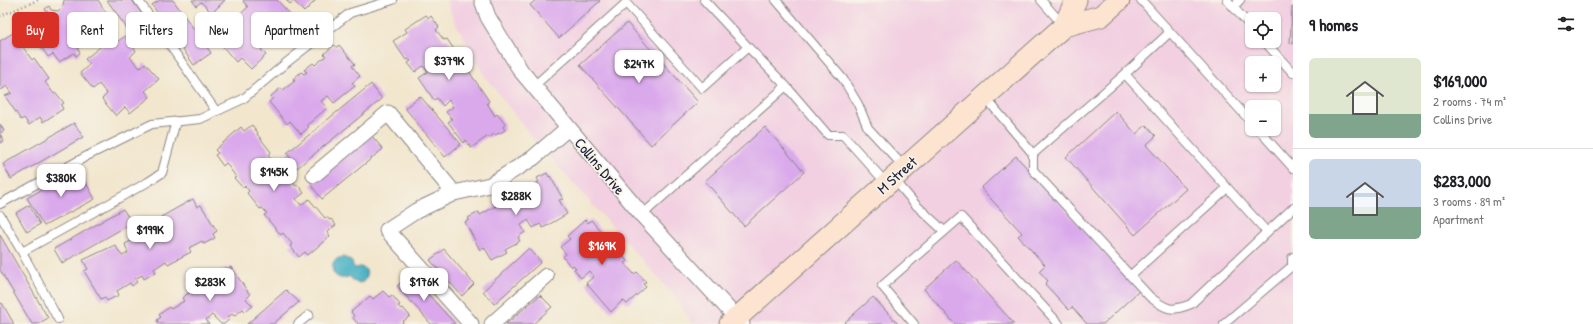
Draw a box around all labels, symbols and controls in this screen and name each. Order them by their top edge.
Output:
chip: Buy [12,12,59,48]
chip: Rent [67,12,118,48]
chip: Filters [126,12,187,48]
chip: New [195,12,243,48]
chip: Apartment [251,12,333,48]
map controls [1245,12,1281,136]
button: locate [1245,12,1281,48]
text: 9 homes [1309,13,1358,36]
icon: filters [1555,13,1577,35]
pin: $379K [421,47,477,81]
pin: $247K [611,50,667,84]
text: $379K [434,51,464,69]
text: $247K [624,54,654,72]
button: + [1245,56,1281,92]
text: $169,000 [1433,69,1487,92]
icon: home [1341,74,1389,122]
text: 2 rooms · 74 m² [1433,92,1506,110]
button: − [1245,100,1281,136]
text: Collins Drive [1433,110,1492,128]
street label: Collins Drive [570,133,630,199]
street label: M Street [872,151,922,199]
pin: $145K [246,158,302,192]
text: $145K [260,162,288,180]
pin: $380K [33,164,89,198]
text: $380K [46,168,76,186]
text: $283,000 [1433,169,1491,192]
icon: home [1341,175,1389,223]
pin: $288K [488,182,544,216]
text: $288K [501,186,531,204]
text: 3 rooms · 89 m² [1433,192,1505,210]
text: Apartment [1433,210,1484,228]
pin: $199K [122,216,178,250]
text: $199K [136,220,164,238]
pin: $169K [574,232,630,266]
text: $169K [588,236,616,254]
pin: $283K [182,268,238,302]
pin: $176K [396,268,452,302]
text: $283K [195,272,225,290]
text: $176K [409,272,439,290]

